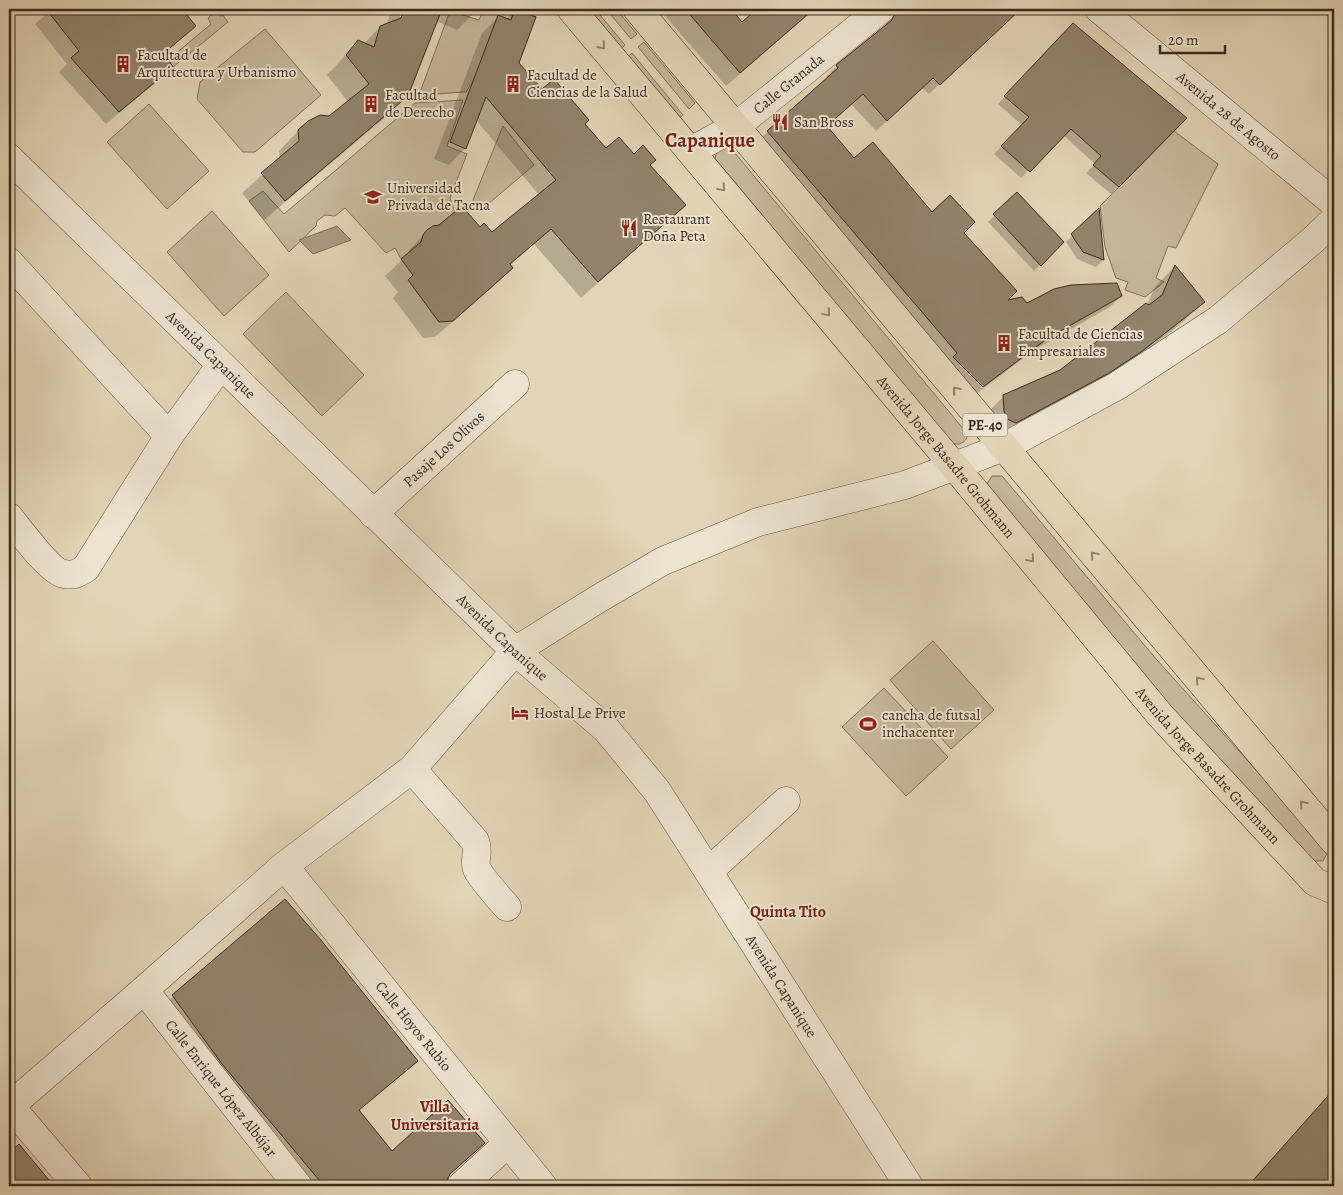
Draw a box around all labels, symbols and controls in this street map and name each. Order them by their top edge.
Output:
scale bar [1160,22,1226,54]
text: 20 m [1168,30,1199,50]
one-way arrow [597,40,605,49]
place label: Facultad de Arquitectura y Urbanismo [136,45,296,82]
street label: Calle Granada [749,49,828,119]
building icon: Facultad de Arquitectura y Urbanismo [113,54,133,74]
place label: Facultad de Ciencias de la Salud [527,65,649,102]
street label: Avenida 28 de Agosto [1171,66,1285,165]
building icon: Facultad de Ciencias de la Salud [503,74,523,94]
place label: Facultad de Derecho [385,85,454,122]
building icon: Facultad de Derecho [361,94,381,114]
restaurant icon: San Bross [770,112,790,132]
place label: San Bross [794,112,854,132]
district label: Capanique [665,127,755,154]
place label: Universidad Privada de Tacna [387,178,490,215]
one-way arrow [717,183,726,192]
school or university icon: Universidad Privada de Tacna [363,187,383,207]
place label: Restaurant Doña Peta [643,209,710,246]
restaurant icon: Restaurant Doña Peta [619,218,639,238]
street label: Avenida Capanique [161,306,261,404]
one-way arrow [821,307,829,316]
place label: Facultad de Ciencias Empresariales [1018,324,1143,361]
building icon: Facultad de Ciencias Empresariales [994,333,1014,353]
street label: Avenida Jorge Basadre Grohmann [872,370,1020,542]
one-way arrow [953,387,962,396]
street label: Pasaje Los Olivos [399,407,489,492]
road number: PE-40 [962,414,1008,436]
one-way arrow [1092,552,1100,561]
one-way arrow [1026,553,1034,562]
street label: Avenida Capanique [452,589,553,685]
one-way arrow [1195,676,1204,685]
street label: Avenida Jorge Basadre Grohmann [1130,682,1285,848]
hotel icon: Hostal Le Prive [510,703,530,723]
place label: Hostal Le Prive [534,703,626,723]
place label: cancha de futsal inchacenter [882,705,981,742]
sports icon: cancha de futsal inchacenter [858,714,878,734]
one-way arrow [1300,801,1309,810]
district label: Quinta Tito [750,901,826,923]
street label: Avenida Capanique [741,930,822,1042]
street label: Calle Hoyos Rubio [371,977,456,1075]
street label: Calle Enrique López Albújar [161,1015,282,1161]
district label: Villa Universitaria [391,1096,479,1136]

